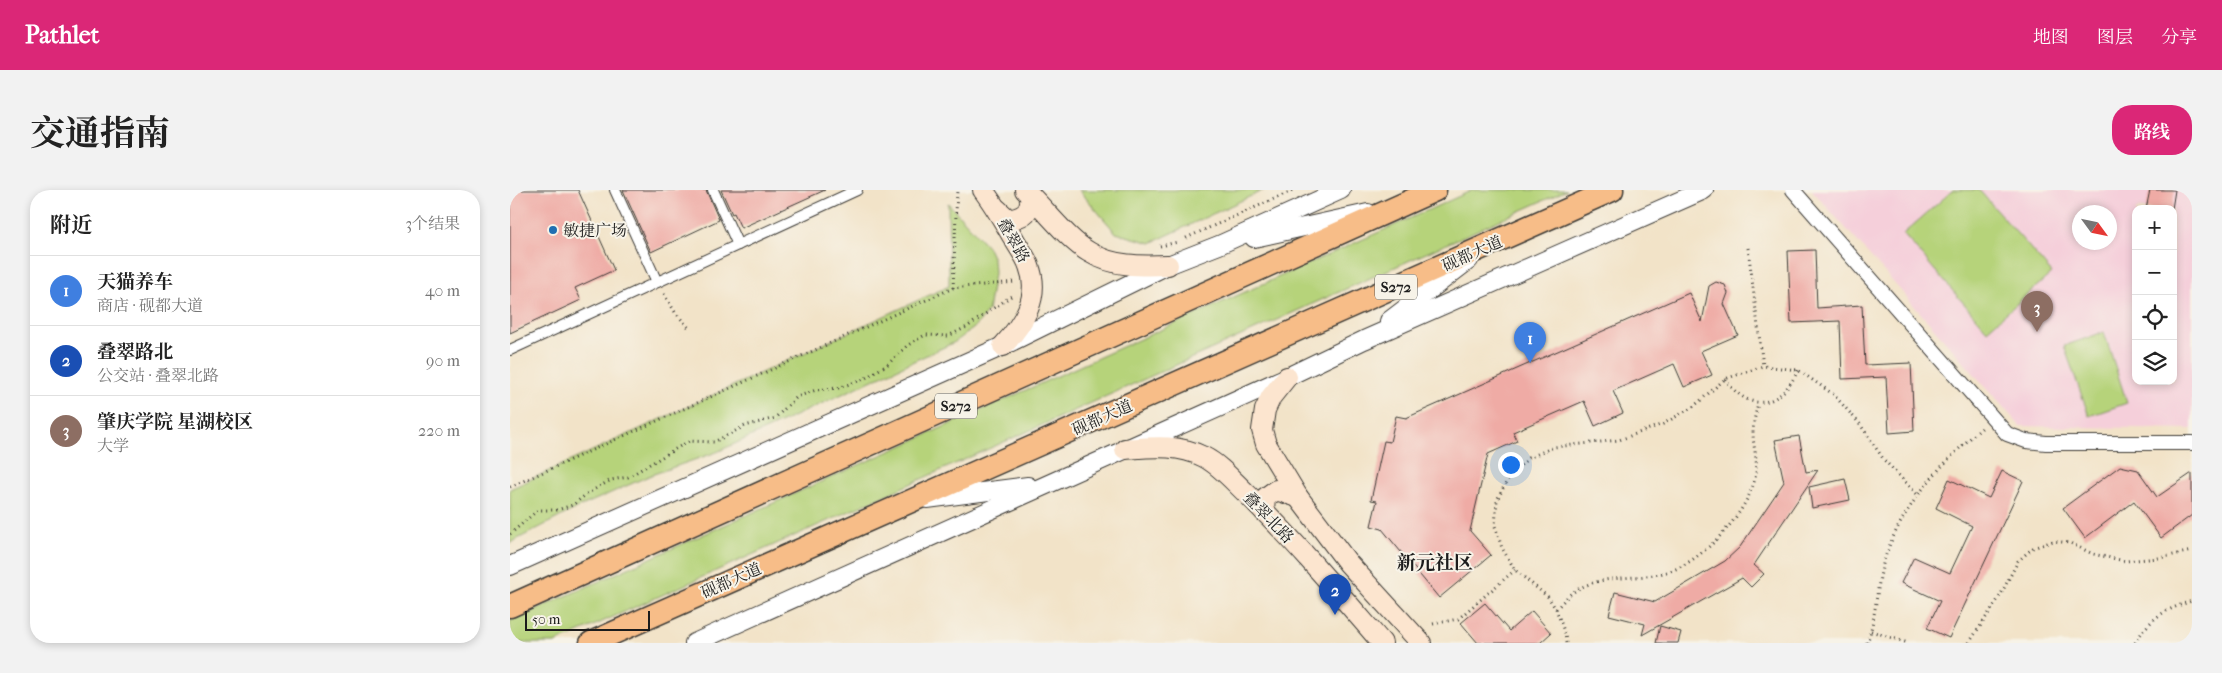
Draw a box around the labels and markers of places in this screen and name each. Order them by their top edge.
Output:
place label: 敏捷广场 [563,221,627,240]
marker: 敏捷广场 [547,224,559,236]
pin: 3 [2021,291,2053,332]
pin: 1 [1514,322,1546,363]
pin: 2 [1319,574,1351,615]

